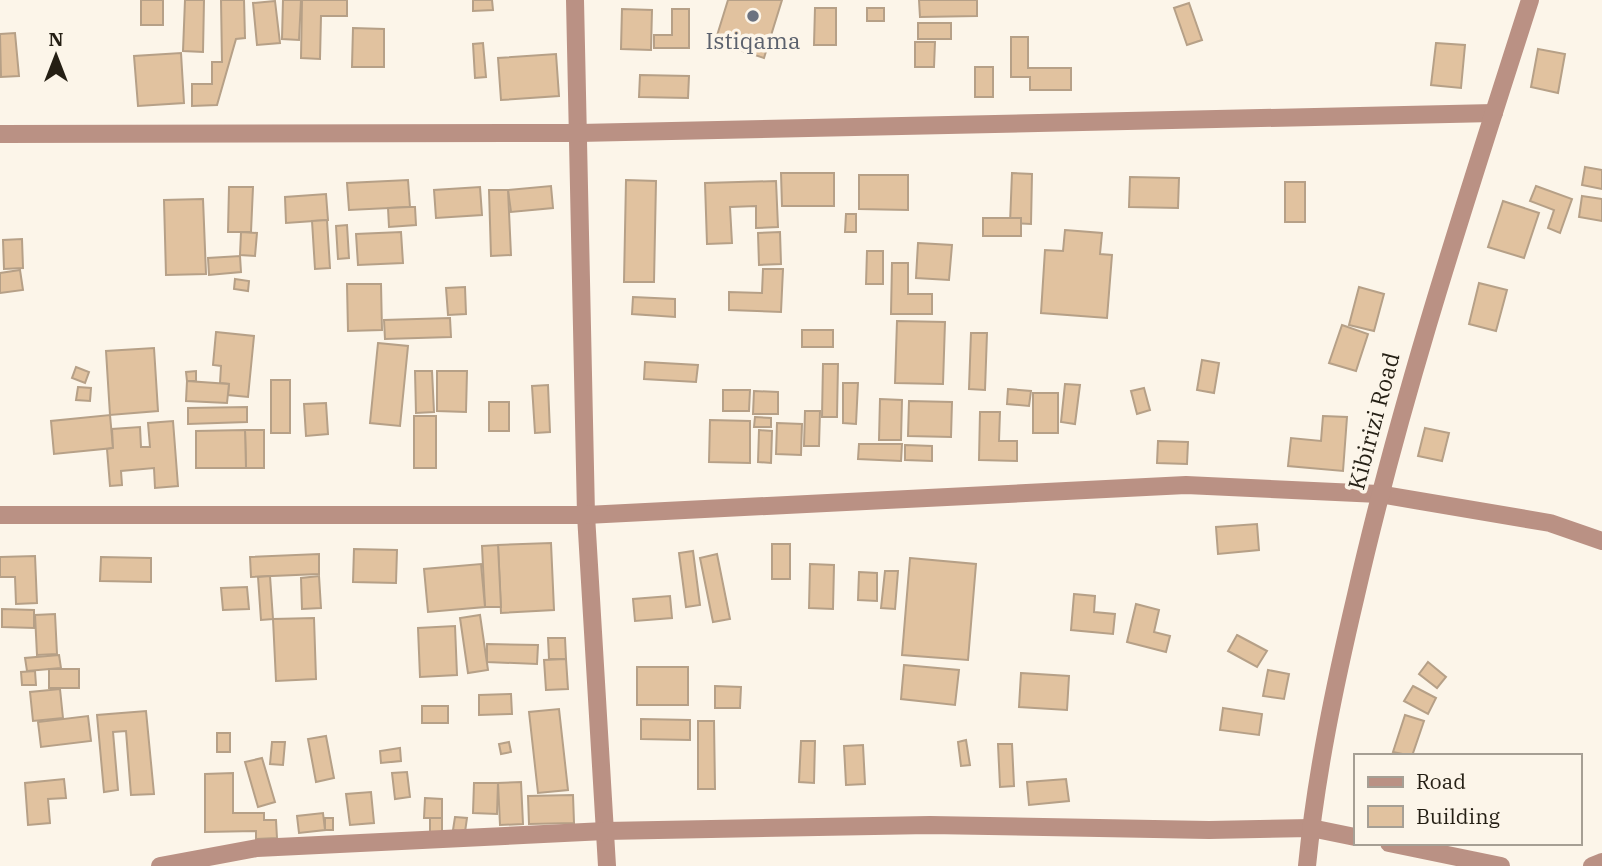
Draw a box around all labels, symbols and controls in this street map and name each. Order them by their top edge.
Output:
marker: Istiqama [745,8,761,24]
north arrow [21,21,91,91]
place label: Istiqama [705,25,801,55]
text: N [48,27,64,51]
street label: Kibirizi Road [1340,349,1406,493]
legend [1354,754,1581,845]
text: Road [1416,767,1466,795]
text: Building [1416,802,1501,830]

